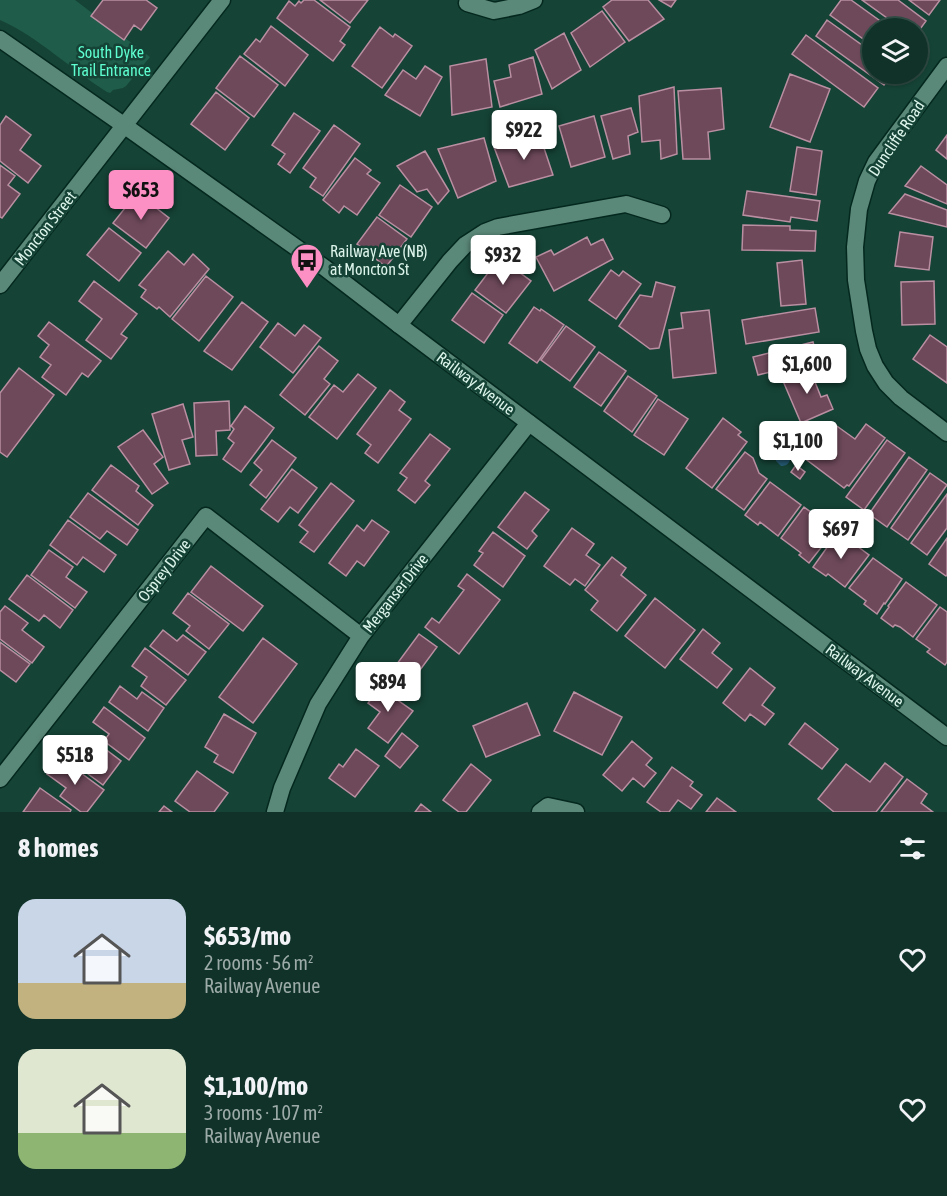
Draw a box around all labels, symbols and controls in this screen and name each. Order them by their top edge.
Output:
map controls [862,18,928,84]
button: layers [862,18,928,84]
park label: South Dyke Trail Entrance [71,43,151,79]
street label: Duncliffe Road [864,97,928,179]
pin: $922 [488,110,560,161]
text: $922 [506,118,542,141]
pin: $653 [105,170,177,221]
text: $653 [123,178,159,201]
street label: Moncton Street [11,187,80,269]
pin: $932 [467,235,539,286]
bus stop icon: Railway Ave (NB) at Moncton St [289,242,325,289]
place label: Railway Ave (NB) at Moncton St [330,242,427,278]
text: $932 [485,243,521,266]
pin: $1,600 [758,344,856,395]
street label: Railway Avenue [433,348,519,419]
text: $1,600 [782,352,832,375]
pin: $1,100 [749,421,847,472]
text: $1,100 [773,429,823,452]
pin: $697 [805,509,877,560]
text: $697 [823,517,859,540]
street label: Osprey Drive [134,535,195,605]
street label: Merganser Drive [359,550,432,637]
street label: Railway Avenue [822,640,908,711]
pin: $894 [352,662,424,713]
text: $894 [370,670,406,693]
pin: $518 [39,735,111,786]
text: $518 [57,743,93,766]
icon: filters [896,832,929,865]
text: 8 homes [18,833,98,863]
text: $653/mo [204,921,291,951]
icon: home [66,923,138,995]
icon: heart [896,943,929,976]
text: 2 rooms · 56 m² [204,951,314,974]
text: Railway Avenue [204,974,320,997]
text: $1,100/mo [204,1071,308,1101]
icon: home [66,1073,138,1145]
icon: heart [896,1093,929,1126]
text: 3 rooms · 107 m² [204,1101,323,1124]
text: Railway Avenue [204,1124,320,1147]

